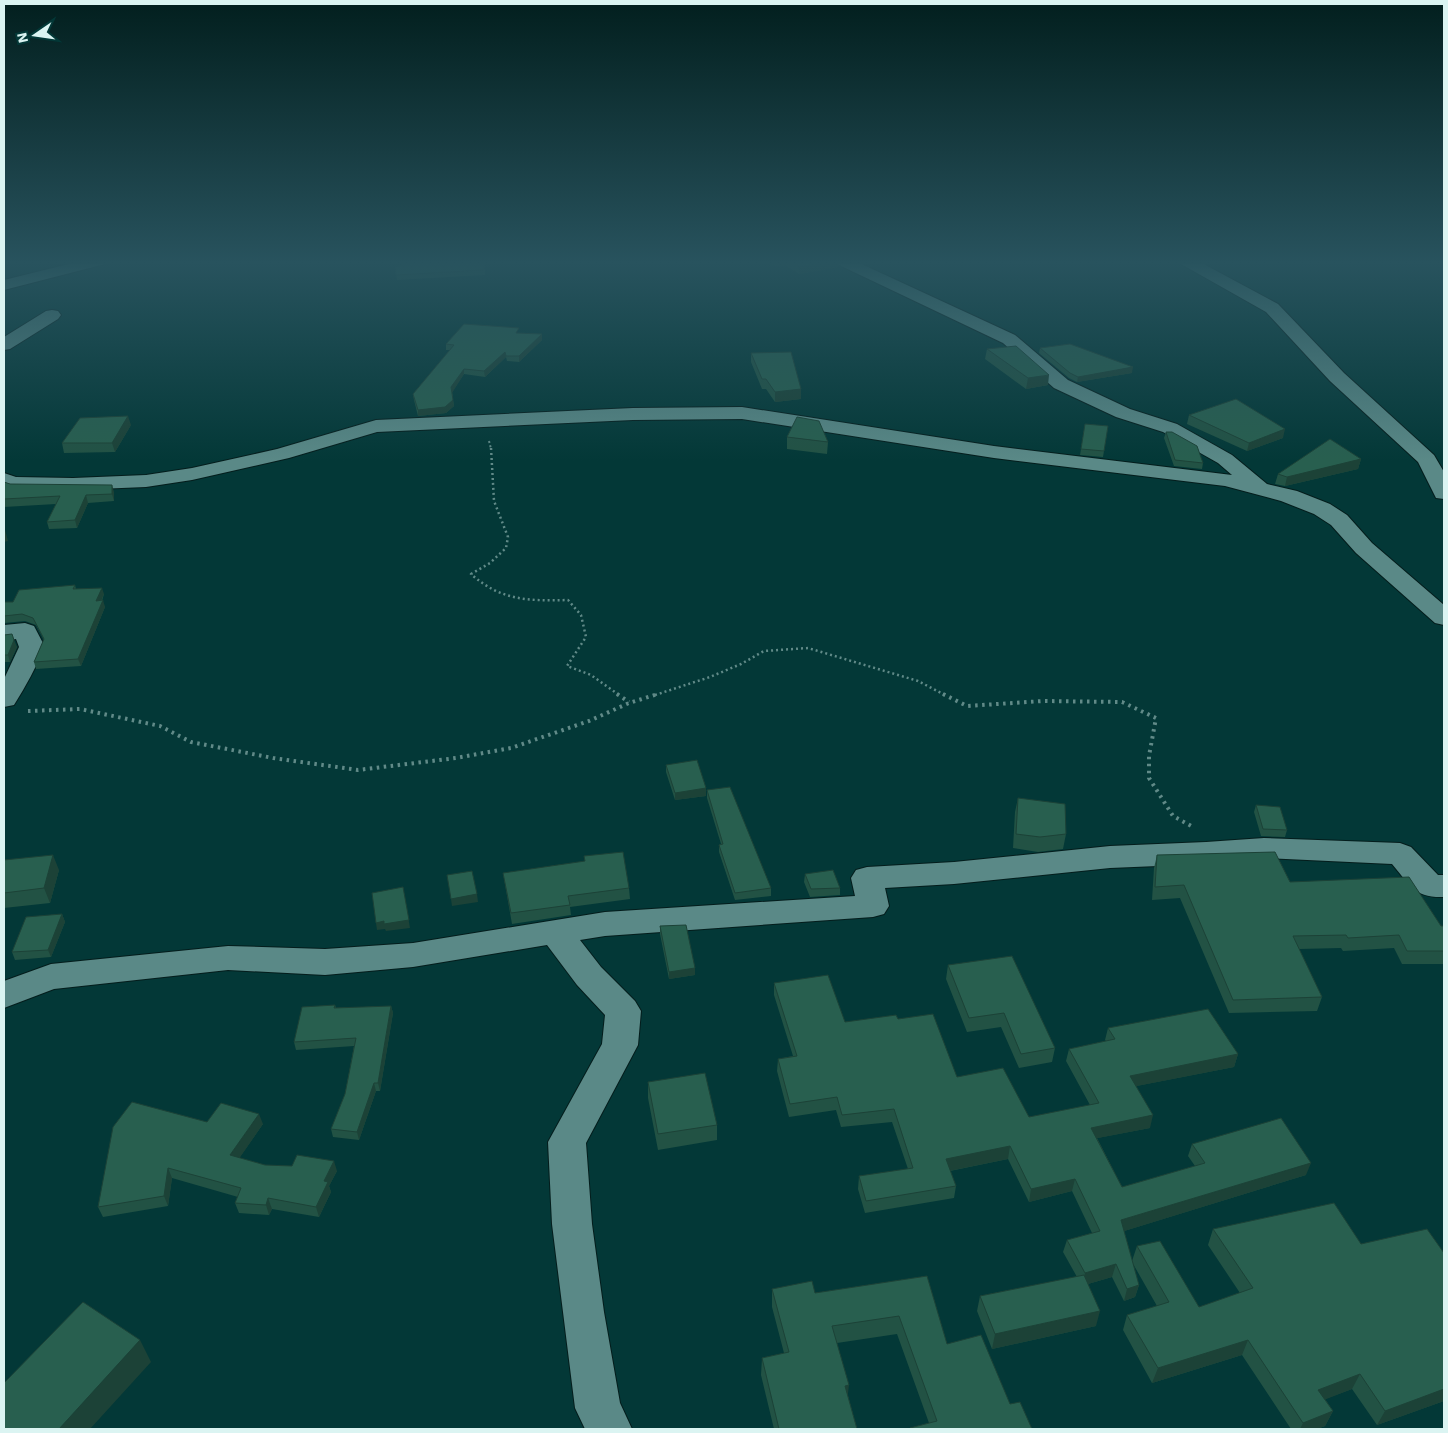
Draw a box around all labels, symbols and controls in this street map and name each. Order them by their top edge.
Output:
north arrow [10,10,60,60]
text: N [13,31,31,45]

